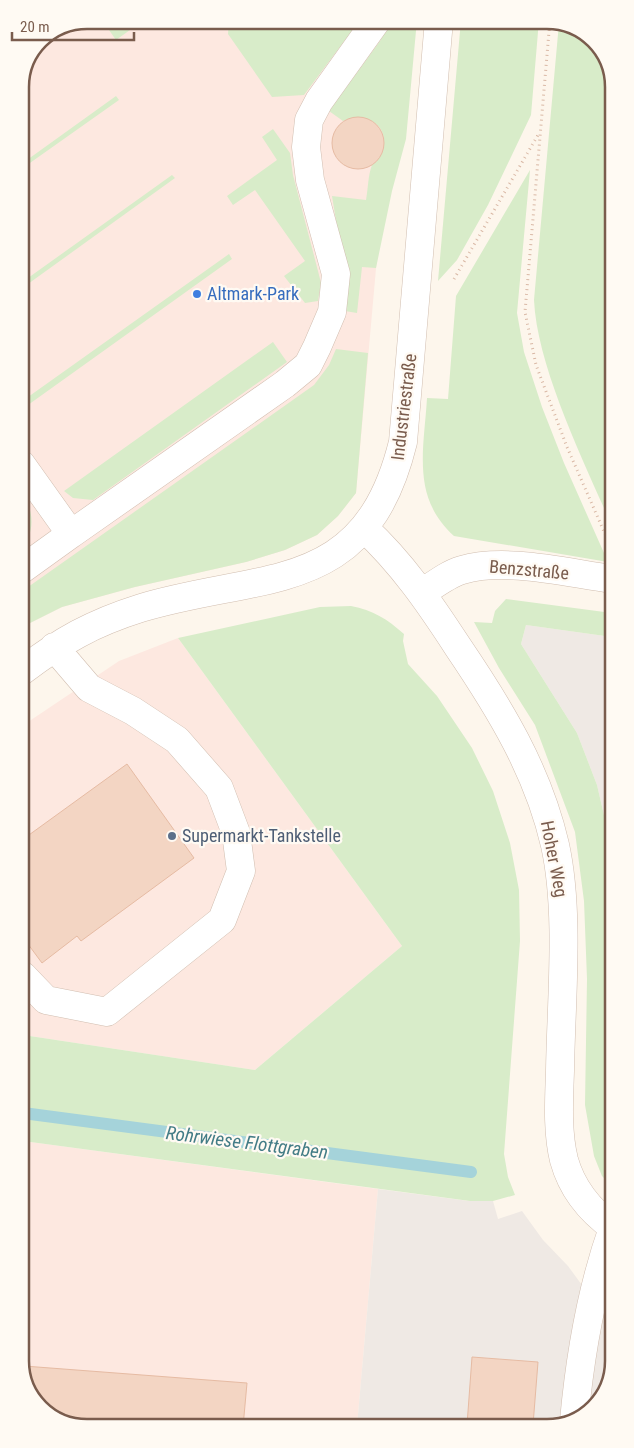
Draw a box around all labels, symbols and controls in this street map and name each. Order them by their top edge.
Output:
scale bar [12,10,135,42]
text: 20 m [20,18,50,36]
place label: Altmark-Park [207,283,299,304]
marker: Altmark-Park [191,288,203,300]
street label: Industriestraße [387,352,420,462]
street label: Benzstraße [488,556,570,583]
street label: Hoher Weg [537,819,572,899]
place label: Supermarkt-Tankstelle [182,825,341,846]
marker: Supermarkt-Tankstelle [166,830,178,842]
water label: Rohrwiese Flottgraben [165,1121,329,1164]

